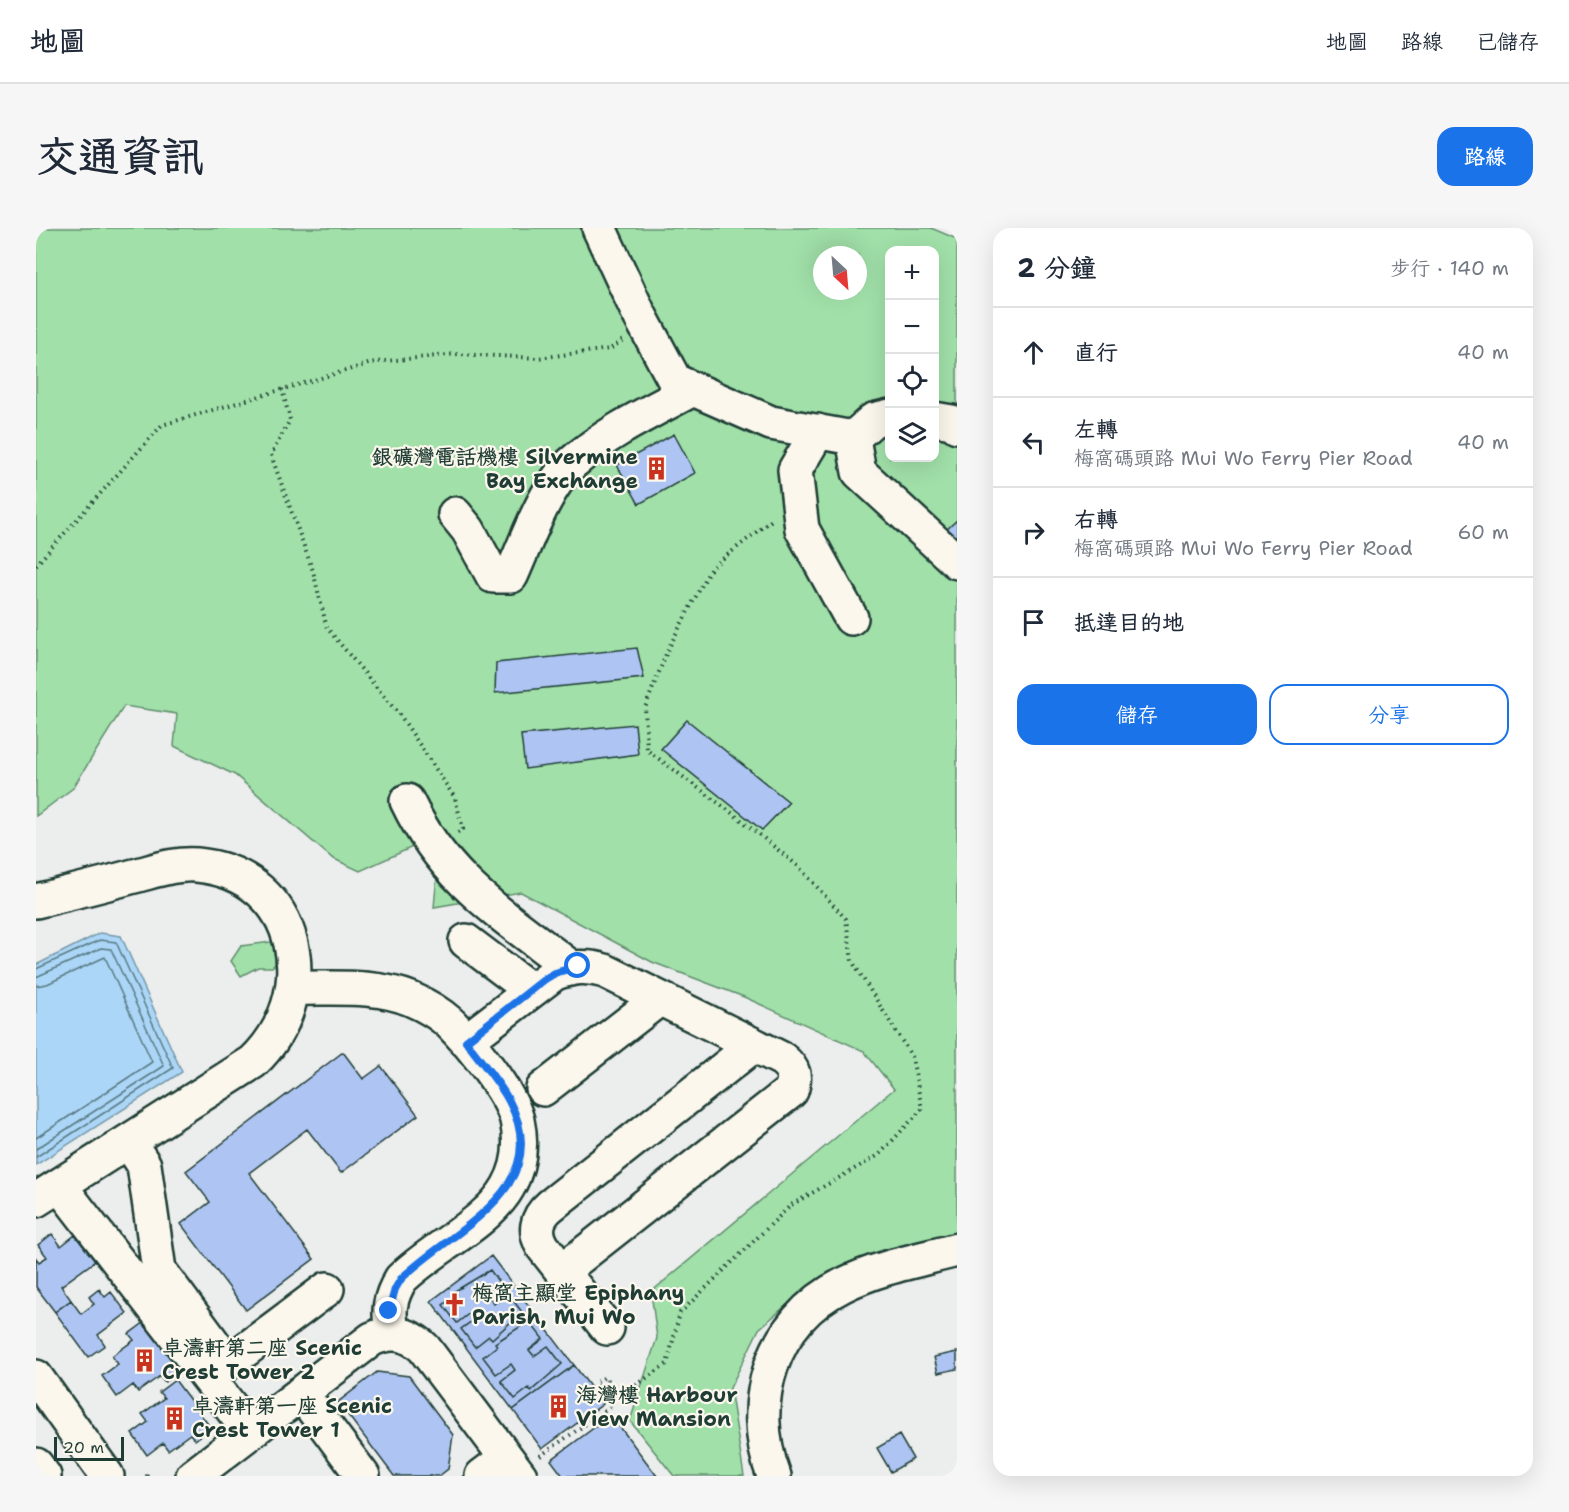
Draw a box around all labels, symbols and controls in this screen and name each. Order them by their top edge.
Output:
text: 地圖 [30,22,86,60]
text: 地圖 [1326,28,1368,56]
text: 路線 [1401,28,1443,56]
text: 已儲存 [1476,28,1539,56]
button: 路線 [1437,127,1533,186]
text: 交通資訊 [36,128,204,184]
north arrow [813,246,867,300]
map controls [885,246,939,462]
button: + [885,246,939,300]
text: 2 分鐘 [1017,250,1096,285]
text: 步行 · 140 m [1390,255,1509,281]
button: − [885,300,939,354]
icon: ahead [1017,336,1050,369]
text: 直行 [1074,338,1118,367]
text: 40 m [1457,339,1509,365]
button: locate [885,354,939,408]
button: layers [885,408,939,462]
text: 左轉 [1074,415,1118,444]
icon: left [1017,426,1050,459]
text: 40 m [1457,429,1509,455]
place label: 銀礦灣電話機樓 Silvermine Bay Exchange [371,443,638,495]
text: 梅窩碼頭路 Mui Wo Ferry Pier Road [1074,445,1413,471]
building icon: 銀礦灣電話機樓 Silvermine Bay Exchange [643,456,669,482]
text: 右轉 [1074,505,1118,534]
icon: right [1017,516,1050,549]
text: 60 m [1457,519,1509,545]
text: 梅窩碼頭路 Mui Wo Ferry Pier Road [1074,535,1413,561]
icon: arrive [1017,606,1050,639]
text: 抵達目的地 [1074,608,1184,637]
button: 儲存 [1017,684,1257,745]
button: 分享 [1269,684,1509,745]
route start [564,952,590,978]
place label: 梅窩主顯堂 Epiphany Parish, Mui Wo [472,1279,684,1331]
church icon: 梅窩主顯堂 Epiphany Parish, Mui Wo [441,1292,467,1318]
route end [375,1297,401,1323]
place label: 卓濤軒第二座 Scenic Crest Tower 2 [162,1334,362,1386]
building icon: 卓濤軒第二座 Scenic Crest Tower 2 [131,1347,157,1373]
place label: 海灣樓 Harbour View Mansion [576,1381,738,1433]
place label: 卓濤軒第一座 Scenic Crest Tower 1 [192,1392,392,1444]
building icon: 海灣樓 Harbour View Mansion [545,1394,571,1420]
building icon: 卓濤軒第一座 Scenic Crest Tower 1 [161,1405,187,1431]
scale bar [54,1434,124,1462]
text: 20 m [63,1437,104,1458]

